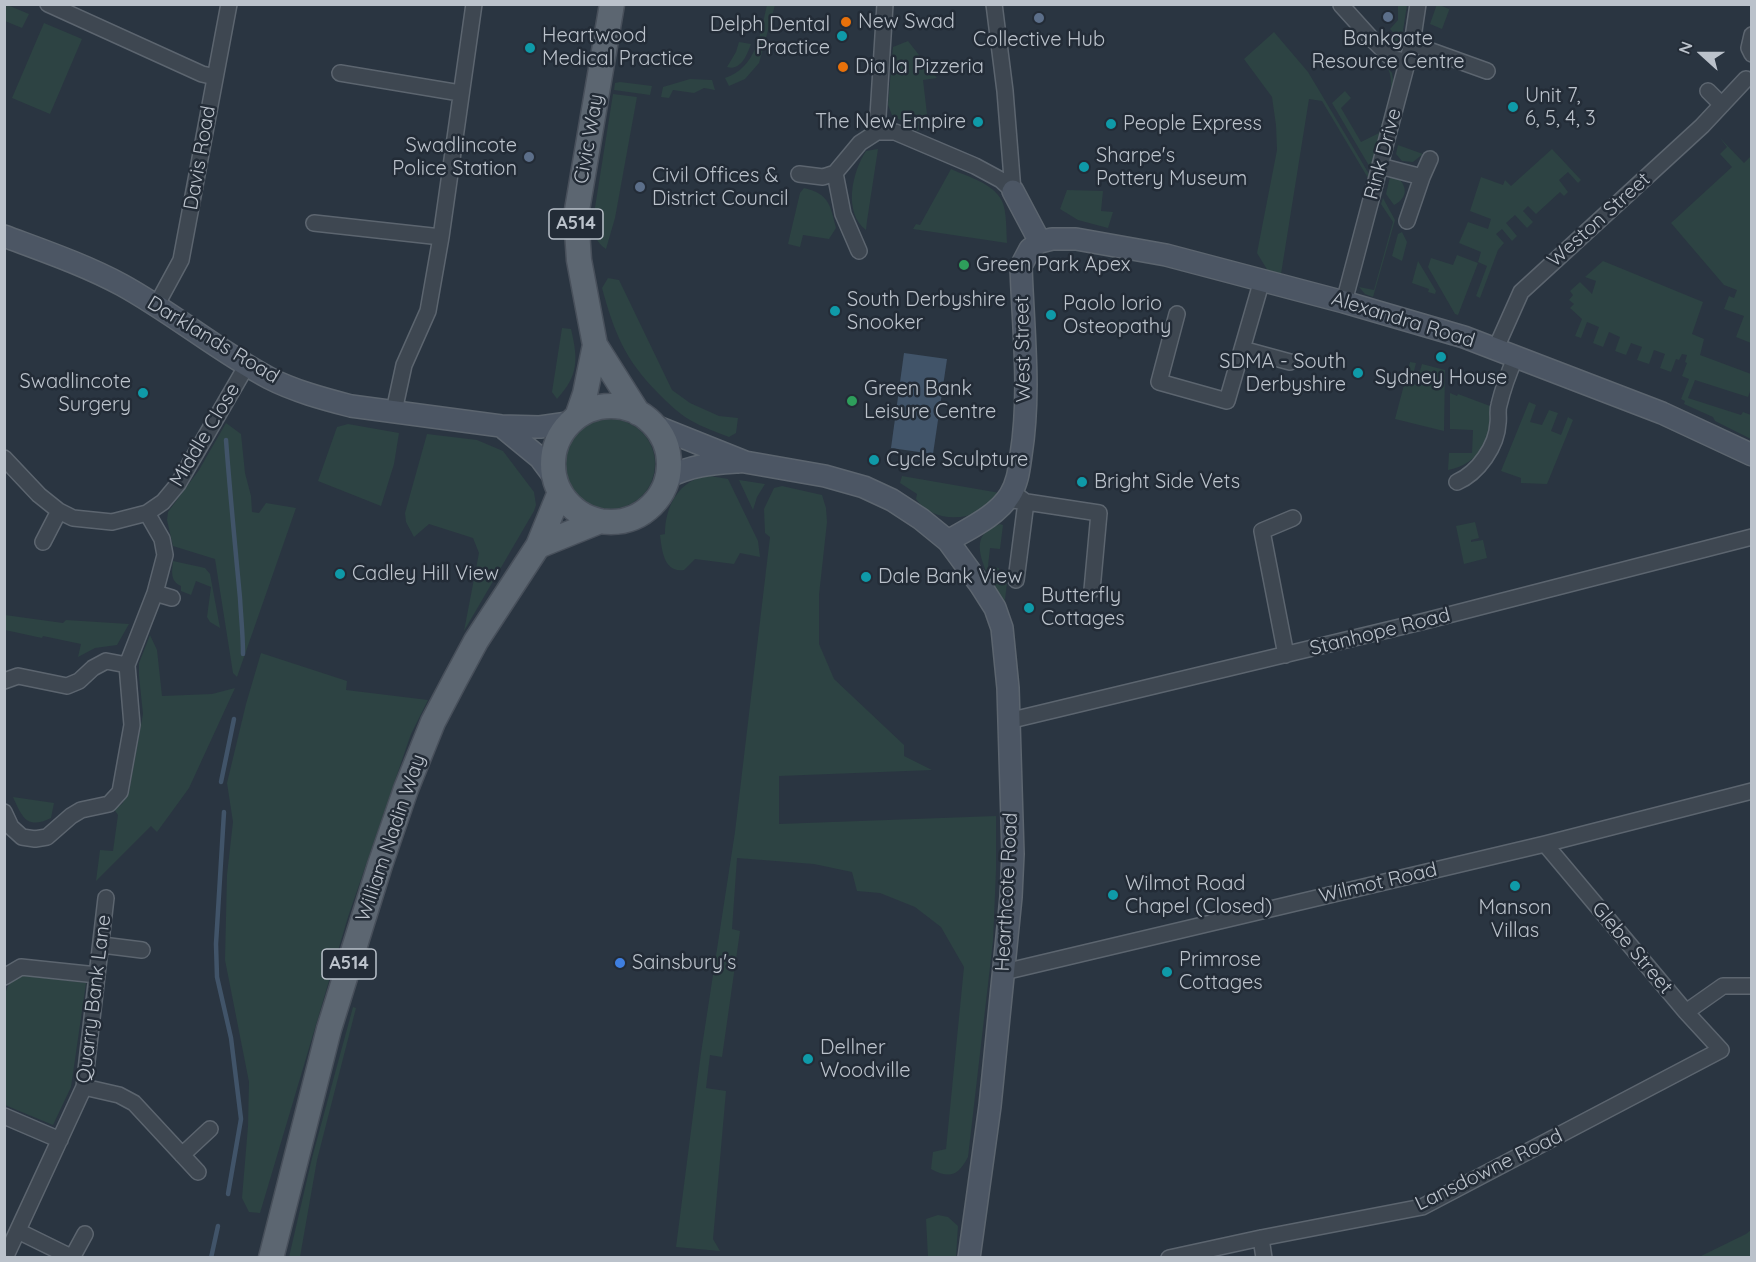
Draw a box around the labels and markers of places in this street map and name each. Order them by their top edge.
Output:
place label: New Swad [858,10,955,34]
marker: Bankgate Resource Centre [1381,10,1395,24]
marker: Collective Hub [1032,11,1046,25]
place label: Delph Dental Practice [710,13,830,60]
marker: New Swad [839,15,853,29]
place label: Heartwood Medical Practice [542,24,693,71]
place label: Bankgate Resource Centre [1311,27,1465,74]
place label: Collective Hub [973,28,1105,52]
marker: Delph Dental Practice [835,29,849,43]
marker: Heartwood Medical Practice [523,41,537,55]
place label: Dia la Pizzeria [855,55,984,79]
marker: Dia la Pizzeria [836,60,850,74]
place label: Unit 7, 6, 5, 4, 3 [1525,84,1596,131]
marker: Unit 7, 6, 5, 4, 3 [1506,100,1520,114]
place label: The New Empire [815,110,966,134]
place label: People Express [1123,112,1262,136]
marker: The New Empire [971,115,985,129]
marker: People Express [1104,117,1118,131]
place label: Swadlincote Police Station [392,134,517,181]
place label: Sharpe's Pottery Museum [1096,144,1247,191]
marker: Swadlincote Police Station [522,150,536,164]
marker: Sharpe's Pottery Museum [1077,160,1091,174]
place label: Civil Offices & District Council [652,164,789,211]
marker: Civil Offices & District Council [633,180,647,194]
place label: Green Park Apex [976,253,1130,277]
marker: Green Park Apex [957,258,971,272]
place label: South Derbyshire Snooker [847,288,1006,335]
place label: Paolo Iorio Osteopathy [1063,292,1171,339]
marker: South Derbyshire Snooker [828,304,842,318]
marker: Paolo Iorio Osteopathy [1044,308,1058,322]
place label: SDMA - South Derbyshire [1219,350,1346,397]
marker: Sydney House [1434,350,1448,364]
marker: SDMA - South Derbyshire [1351,366,1365,380]
place label: Sydney House [1375,366,1507,390]
place label: Swadlincote Surgery [20,370,131,417]
place label: Green Bank Leisure Centre [864,377,996,424]
marker: Swadlincote Surgery [136,386,150,400]
marker: Green Bank Leisure Centre [845,394,859,408]
place label: Cycle Sculpture [886,448,1028,472]
marker: Cycle Sculpture [867,453,881,467]
place label: Bright Side Vets [1094,470,1240,494]
marker: Bright Side Vets [1075,475,1089,489]
place label: Cadley Hill View [352,562,499,586]
place label: Dale Bank View [878,565,1022,589]
marker: Cadley Hill View [333,567,347,581]
marker: Dale Bank View [859,570,873,584]
place label: Butterfly Cottages [1041,584,1125,631]
marker: Butterfly Cottages [1022,601,1036,615]
place label: Wilmot Road Chapel (Closed) [1125,872,1272,919]
marker: Manson Villas [1508,879,1522,893]
marker: Wilmot Road Chapel (Closed) [1106,888,1120,902]
place label: Manson Villas [1478,896,1552,943]
place label: Primrose Cottages [1179,948,1263,995]
place label: Sainsbury's [632,951,736,975]
marker: Sainsbury's [613,956,627,970]
marker: Primrose Cottages [1160,965,1174,979]
place label: Dellner Woodville [820,1036,910,1083]
marker: Dellner Woodville [801,1052,815,1066]

